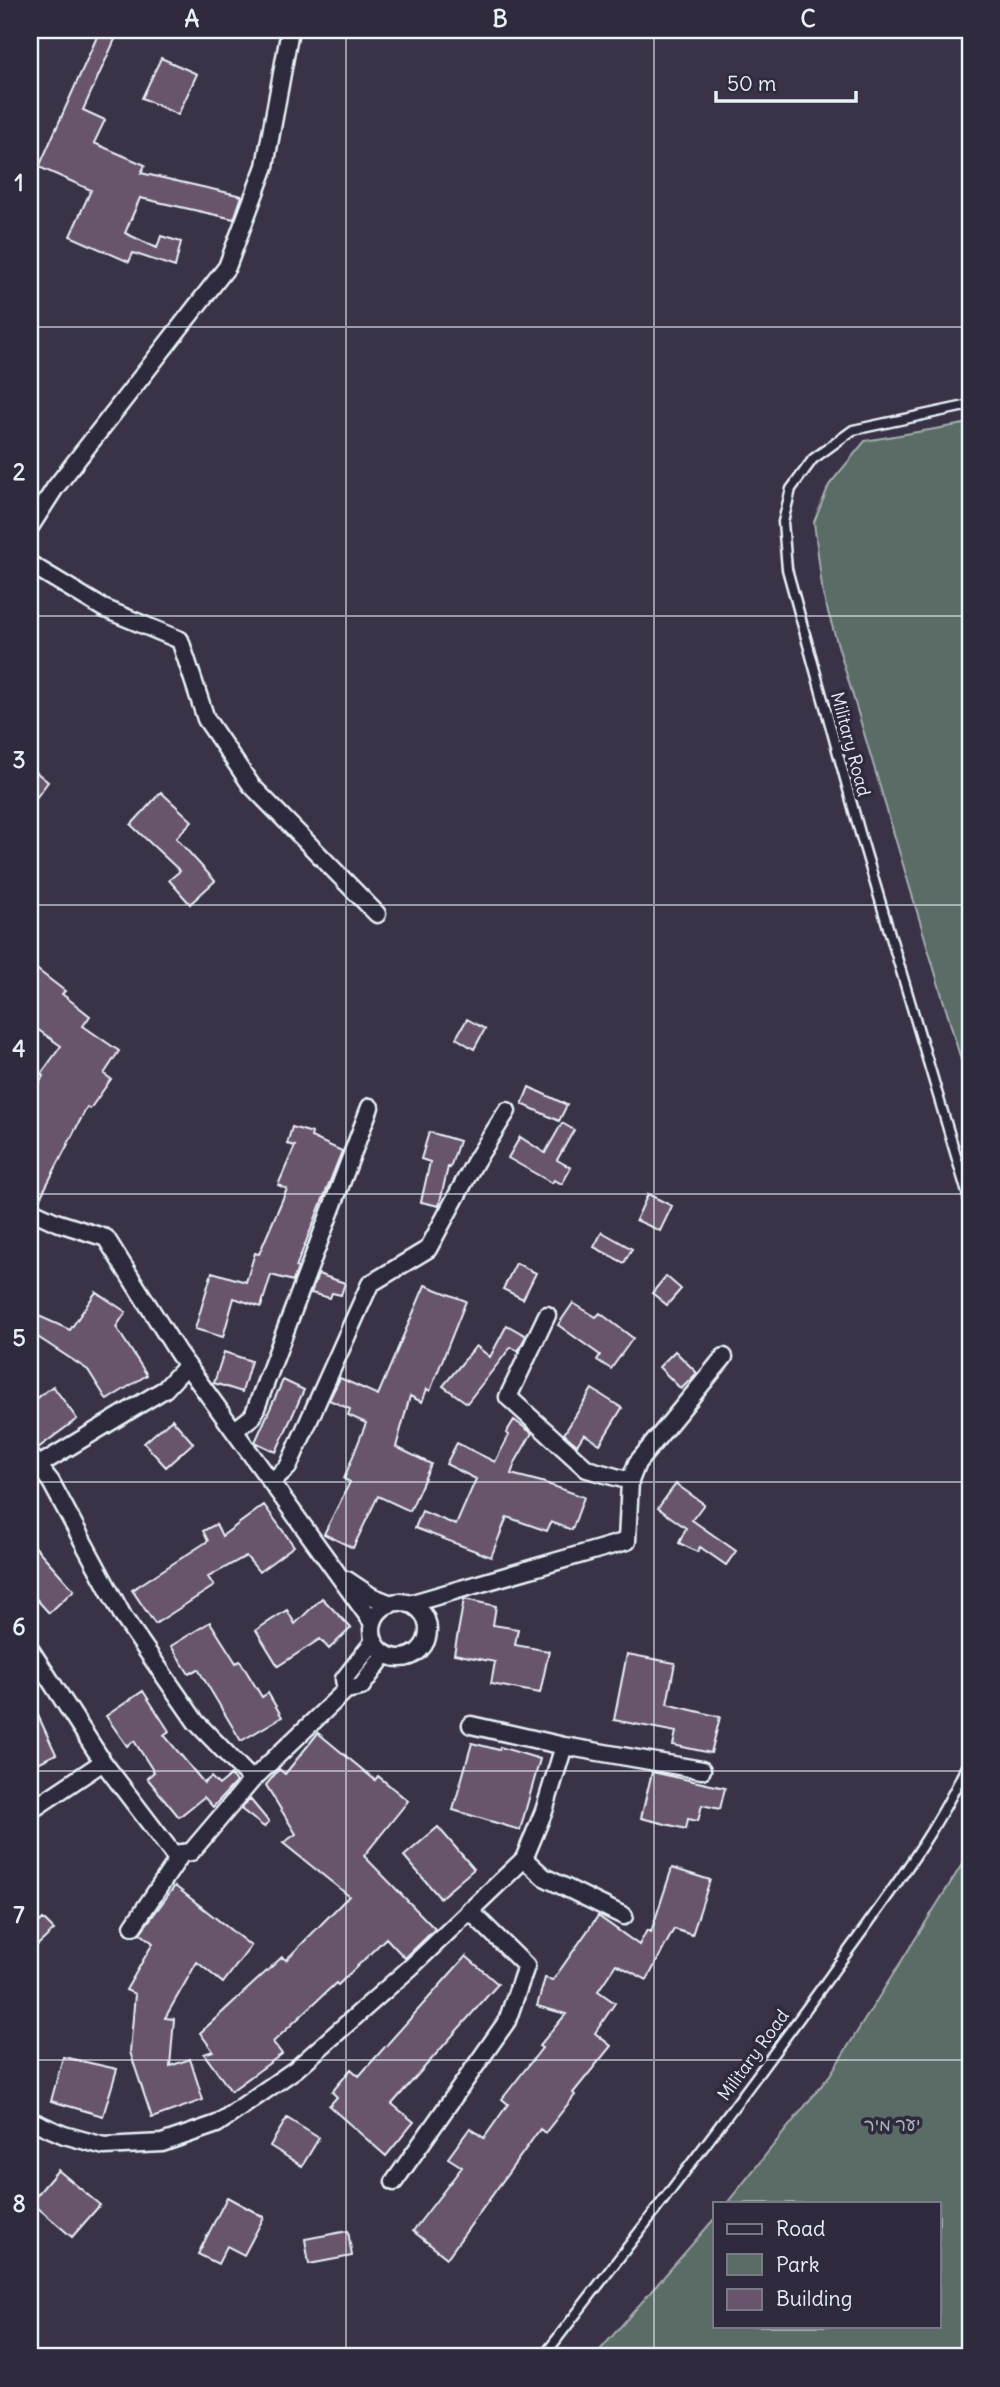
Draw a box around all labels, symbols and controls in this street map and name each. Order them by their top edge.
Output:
text: A [185,4,200,33]
text: B [492,4,508,33]
text: C [800,4,816,33]
scale bar [716,60,856,104]
text: 50 m [727,70,776,97]
text: 1 [14,168,24,197]
text: 2 [13,457,26,486]
street label: Military Road [826,689,876,799]
text: 3 [12,745,26,774]
text: 4 [12,1034,26,1063]
text: 5 [12,1323,26,1352]
text: 6 [12,1612,26,1641]
text: 7 [13,1900,25,1929]
street label: Military Road [712,2005,794,2105]
park label: יער מיר [864,2113,920,2136]
text: 8 [12,2189,26,2218]
legend [713,2202,940,2328]
text: Road [776,2215,825,2242]
text: Park [776,2251,819,2278]
text: Building [776,2285,852,2312]

